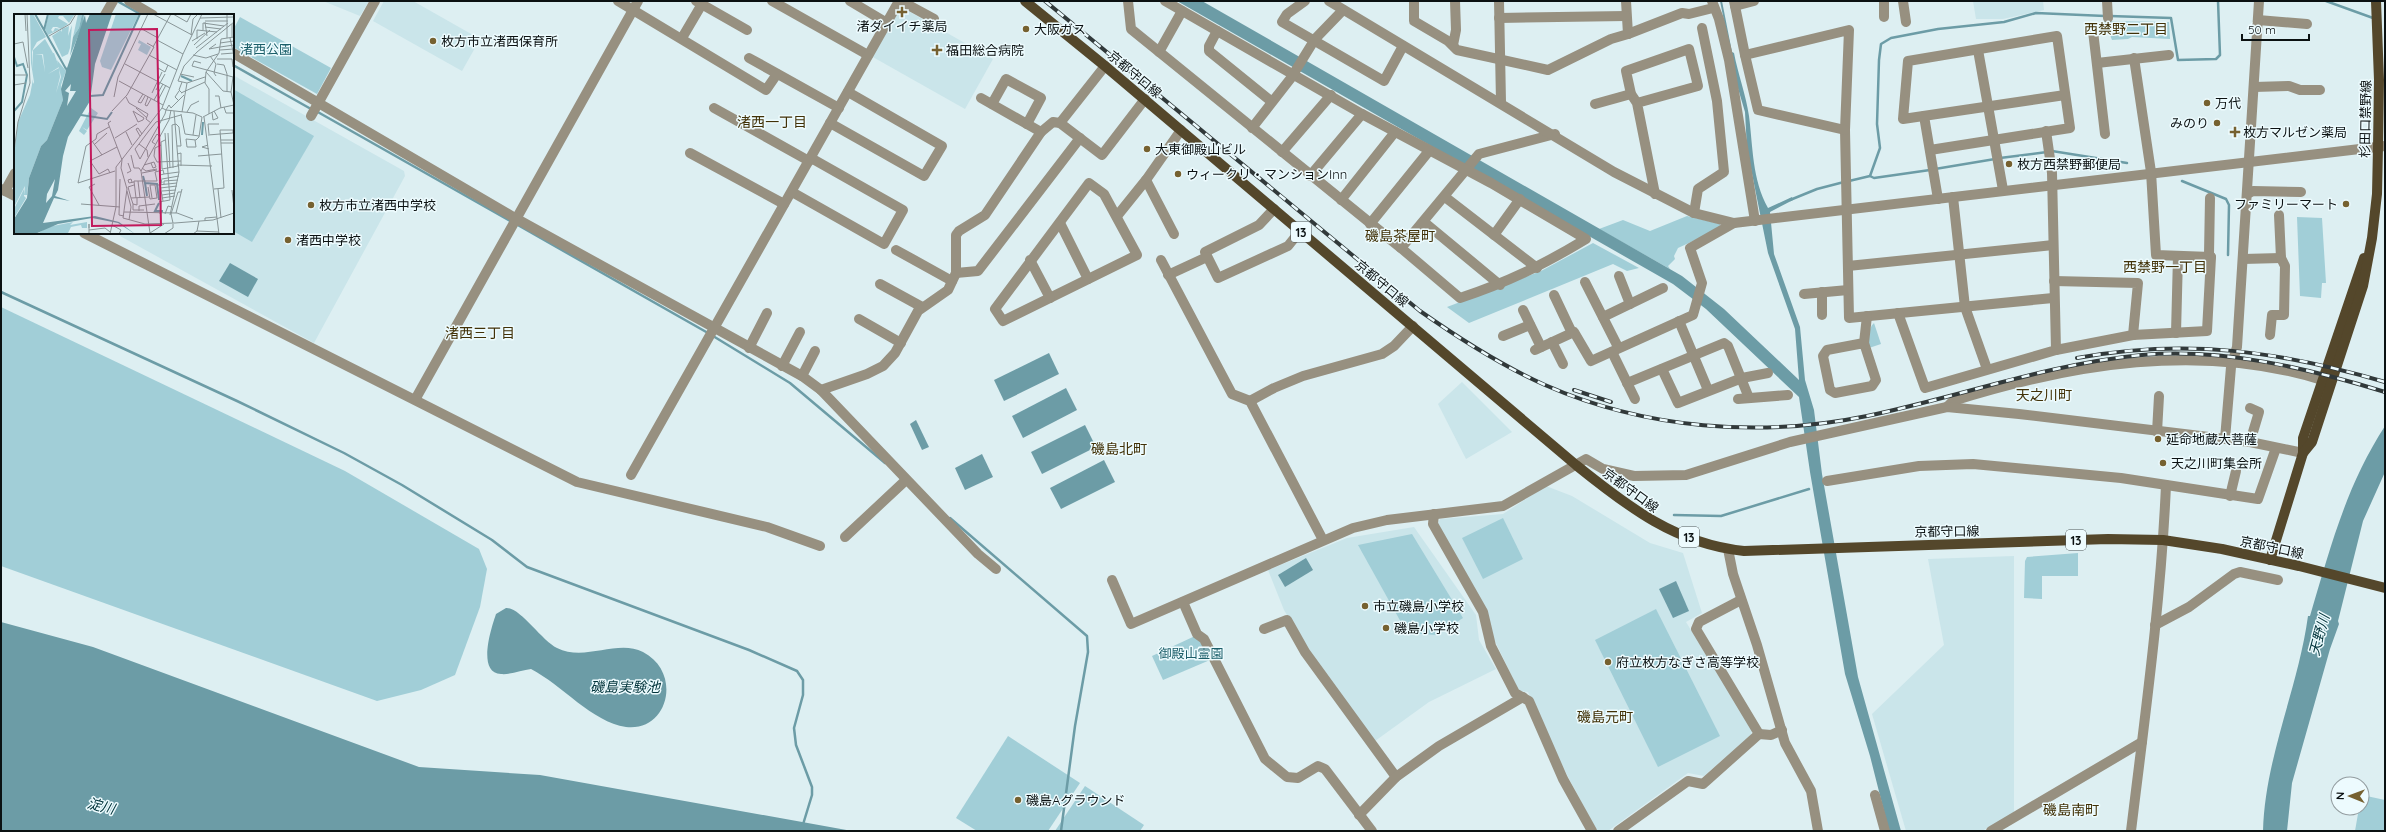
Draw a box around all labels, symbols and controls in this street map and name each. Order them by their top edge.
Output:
marker: 渚ダイイチ薬局 [897,7,907,17]
inset map [14,14,234,234]
scale bar [2242,16,2309,42]
place label: 渚ダイイチ薬局 [856,18,948,34]
district label: 西禁野二丁目 [2084,20,2168,38]
place label: 大阪ガス [1034,21,1086,37]
text: 50 m [2248,22,2276,37]
marker: 大阪ガス [1021,24,1031,34]
place label: 枚方市立渚西保育所 [441,33,558,49]
marker: 枚方市立渚西保育所 [428,36,438,46]
park label: 渚西公園 [240,41,292,57]
place label: 福田総合病院 [946,42,1024,58]
marker: 福田総合病院 [931,44,943,56]
street label: 京都守口線 [1105,47,1165,101]
street label: 杉田口禁野線 [2356,80,2374,158]
place label: 万代 [2215,95,2241,111]
marker: 万代 [2202,98,2212,108]
district label: 渚西一丁目 [737,113,807,131]
place label: みのり [2170,115,2209,131]
marker: みのり [2212,118,2222,128]
place label: 枚方マルゼン薬局 [2243,124,2347,140]
marker: 枚方マルゼン薬局 [2230,127,2240,137]
place label: 大東御殿山ビル [1155,141,1246,157]
marker: 大東御殿山ビル [1142,144,1152,154]
place label: 枚方西禁野郵便局 [2017,156,2121,172]
marker: 枚方西禁野郵便局 [2004,159,2014,169]
place label: ウィークリ・マンションInn [1186,166,1347,182]
marker: ウィークリ・マンションInn [1173,169,1183,179]
place label: ファミリーマート [2234,196,2338,212]
place label: 枚方市立渚西中学校 [319,197,436,213]
marker: ファミリーマート [2341,199,2351,209]
marker: 枚方市立渚西中学校 [306,200,316,210]
road number: 13 [1291,222,1311,242]
district label: 磯島茶屋町 [1365,227,1435,245]
place label: 渚西中学校 [296,232,361,248]
marker: 渚西中学校 [283,235,293,245]
street label: 京都守口線 [1352,256,1412,310]
district label: 西禁野一丁目 [2123,258,2207,276]
district label: 渚西三丁目 [445,324,515,342]
district label: 天之川町 [2016,386,2072,404]
place label: 延命地蔵大菩薩 [2166,431,2257,447]
marker: 延命地蔵大菩薩 [2153,434,2163,444]
district label: 磯島北町 [1091,440,1147,458]
place label: 天之川町集会所 [2171,455,2262,471]
marker: 天之川町集会所 [2158,458,2168,468]
street label: 京都守口線 [1600,464,1662,516]
street label: 京都守口線 [1914,522,1980,540]
road number: 13 [1679,527,1699,547]
road number: 13 [2066,530,2086,550]
street label: 京都守口線 [2239,532,2305,562]
place label: 市立磯島小学校 [1373,598,1464,614]
marker: 市立磯島小学校 [1360,601,1370,611]
water label: 天野川 [2305,610,2334,658]
place label: 磯島小学校 [1394,620,1459,636]
marker: 磯島小学校 [1381,623,1391,633]
park label: 御殿山霊園 [1158,645,1224,661]
place label: 府立枚方なぎさ高等学校 [1616,654,1759,670]
marker: 府立枚方なぎさ高等学校 [1603,657,1613,667]
water label: 磯島実験池 [590,678,662,696]
district label: 磯島元町 [1577,708,1633,726]
north arrow [2330,776,2370,816]
place label: 磯島Aグラウンド [1026,792,1125,808]
text: N [2333,792,2347,800]
water label: 淀川 [85,794,119,819]
marker: 磯島Aグラウンド [1013,795,1023,805]
district label: 磯島南町 [2043,801,2099,819]

